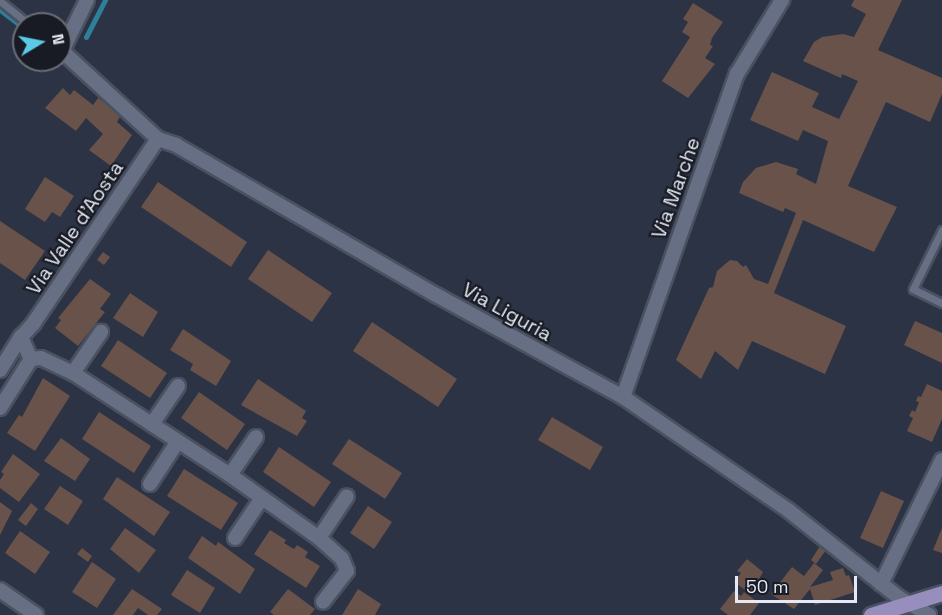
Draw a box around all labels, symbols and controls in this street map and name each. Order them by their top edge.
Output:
north arrow [12,12,72,72]
text: N [47,32,70,46]
street label: Via Marche [647,134,705,242]
street label: Via Valle d'Aosta [21,157,129,299]
street label: Via Liguria [458,278,556,346]
scale bar [738,564,860,602]
text: 50 m [746,575,788,598]

